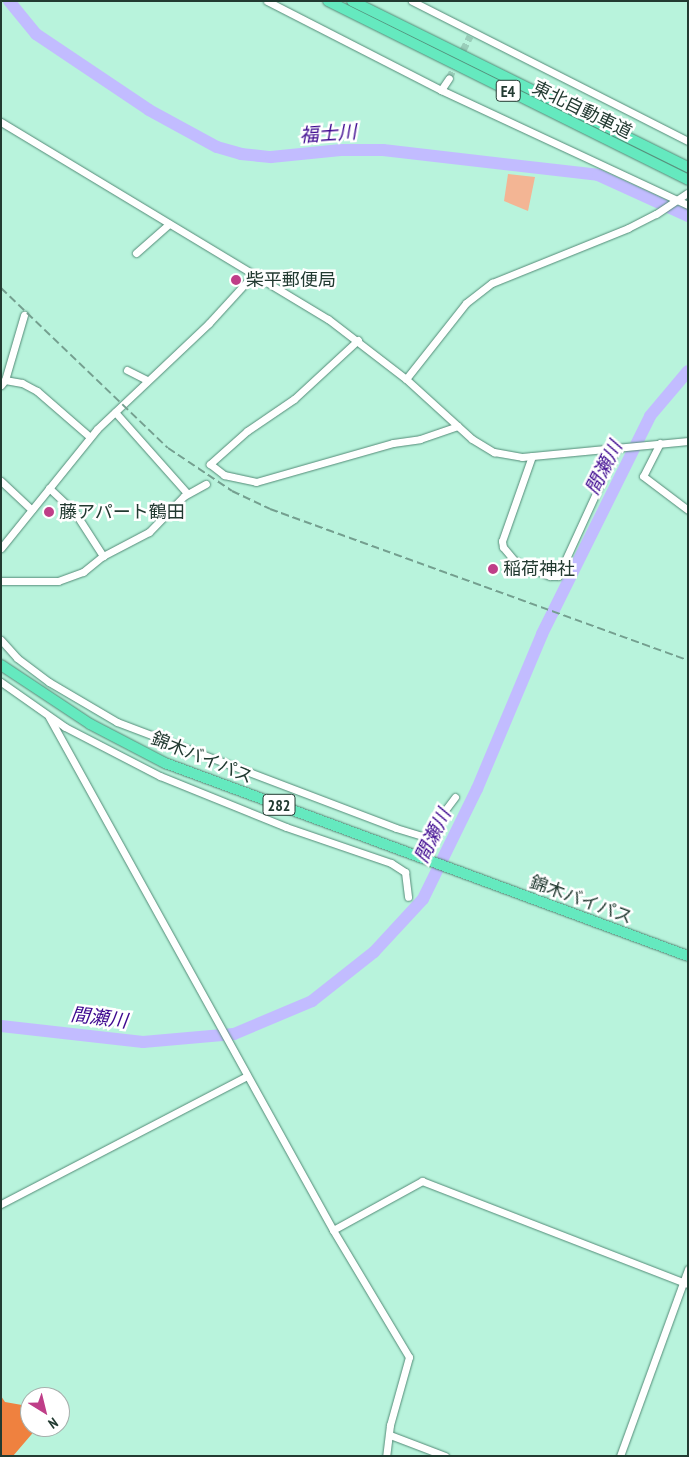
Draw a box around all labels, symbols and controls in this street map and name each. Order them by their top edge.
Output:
street label: 東北自動車道 [529,77,635,143]
road number: E4 [496,78,520,104]
water label: 福士川 [299,121,357,147]
place label: 柴平郵便局 [246,269,336,291]
marker: 柴平郵便局 [230,274,242,286]
water label: 間瀬川 [581,437,627,499]
place label: 藤アパート鶴田 [59,501,185,523]
marker: 藤アパート鶴田 [43,506,55,518]
place label: 稲荷神社 [503,558,575,580]
marker: 稲荷神社 [487,563,499,575]
street label: 錦木バイパス [148,728,256,788]
road number: 282 [262,792,296,818]
water label: 間瀬川 [410,805,456,867]
street label: 錦木バイパス [527,871,635,929]
water label: 間瀬川 [69,1003,129,1033]
north arrow [20,1387,70,1437]
text: N [45,1414,62,1433]

